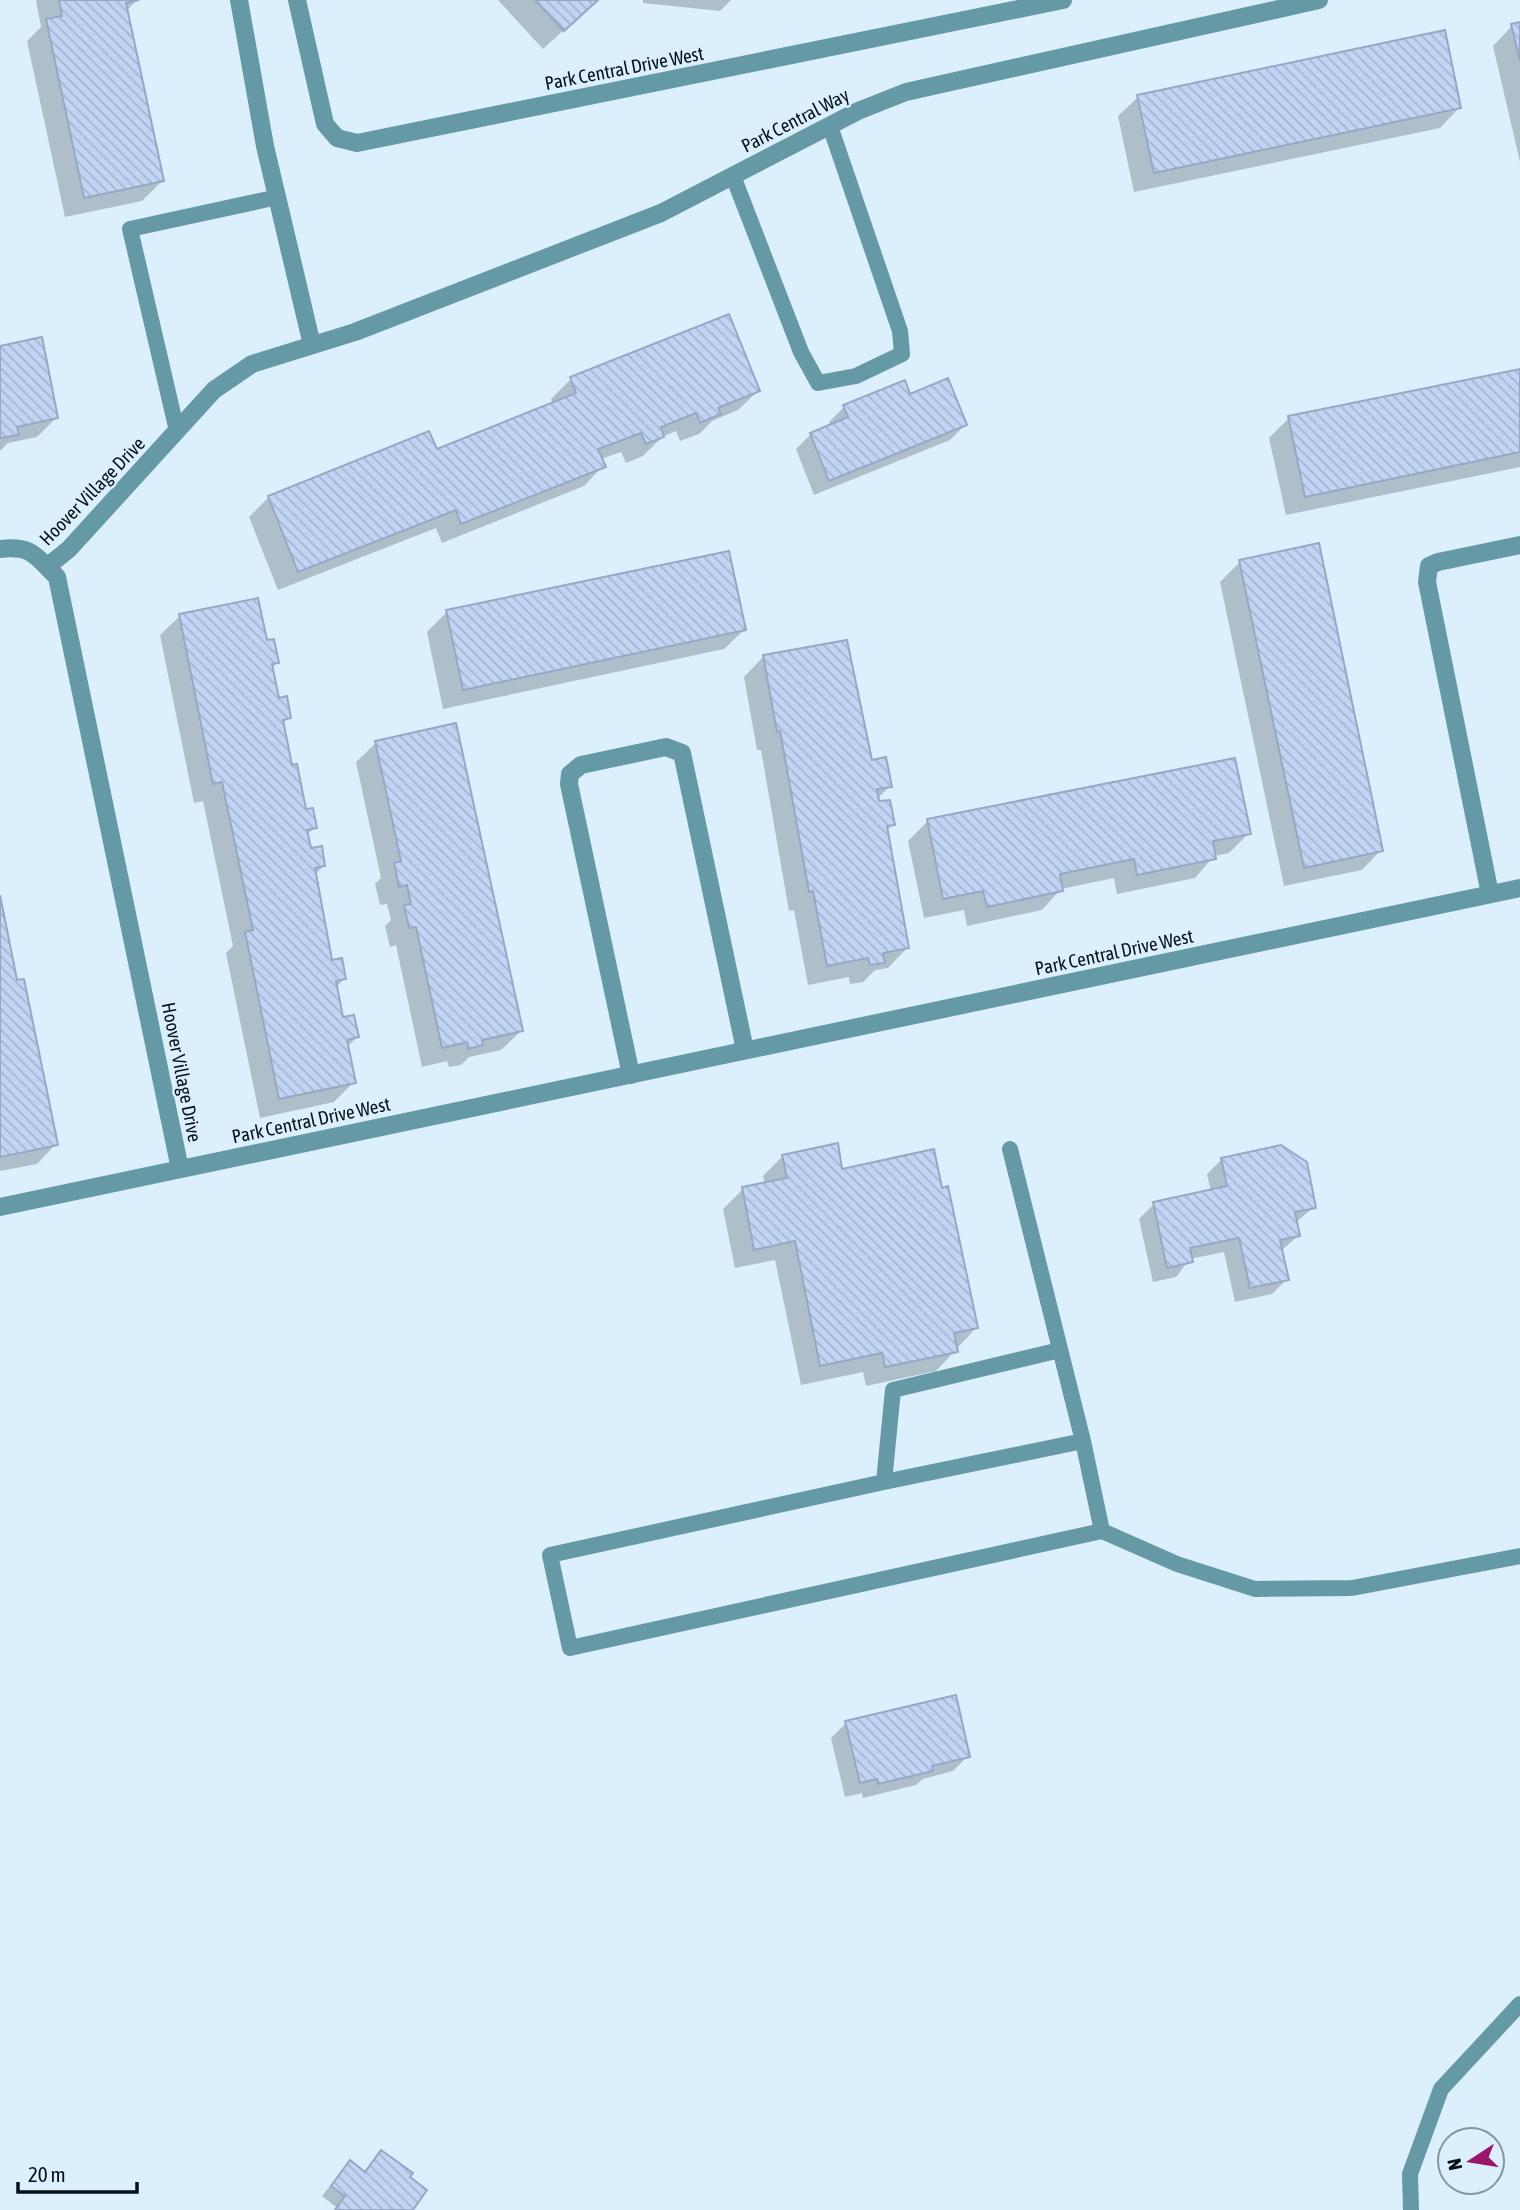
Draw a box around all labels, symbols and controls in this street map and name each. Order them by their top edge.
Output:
street label: Park Central Drive West [543,42,705,94]
street label: Park Central Way [738,83,853,157]
street label: Hoover Village Drive [35,432,149,550]
street label: Park Central Drive West [1033,924,1195,980]
street label: Hoover Village Drive [158,1000,206,1144]
street label: Park Central Drive West [230,1092,392,1148]
north arrow [1436,2126,1506,2196]
scale bar [18,2150,136,2194]
text: N [1442,2157,1466,2172]
text: 20 m [28,2162,66,2186]

